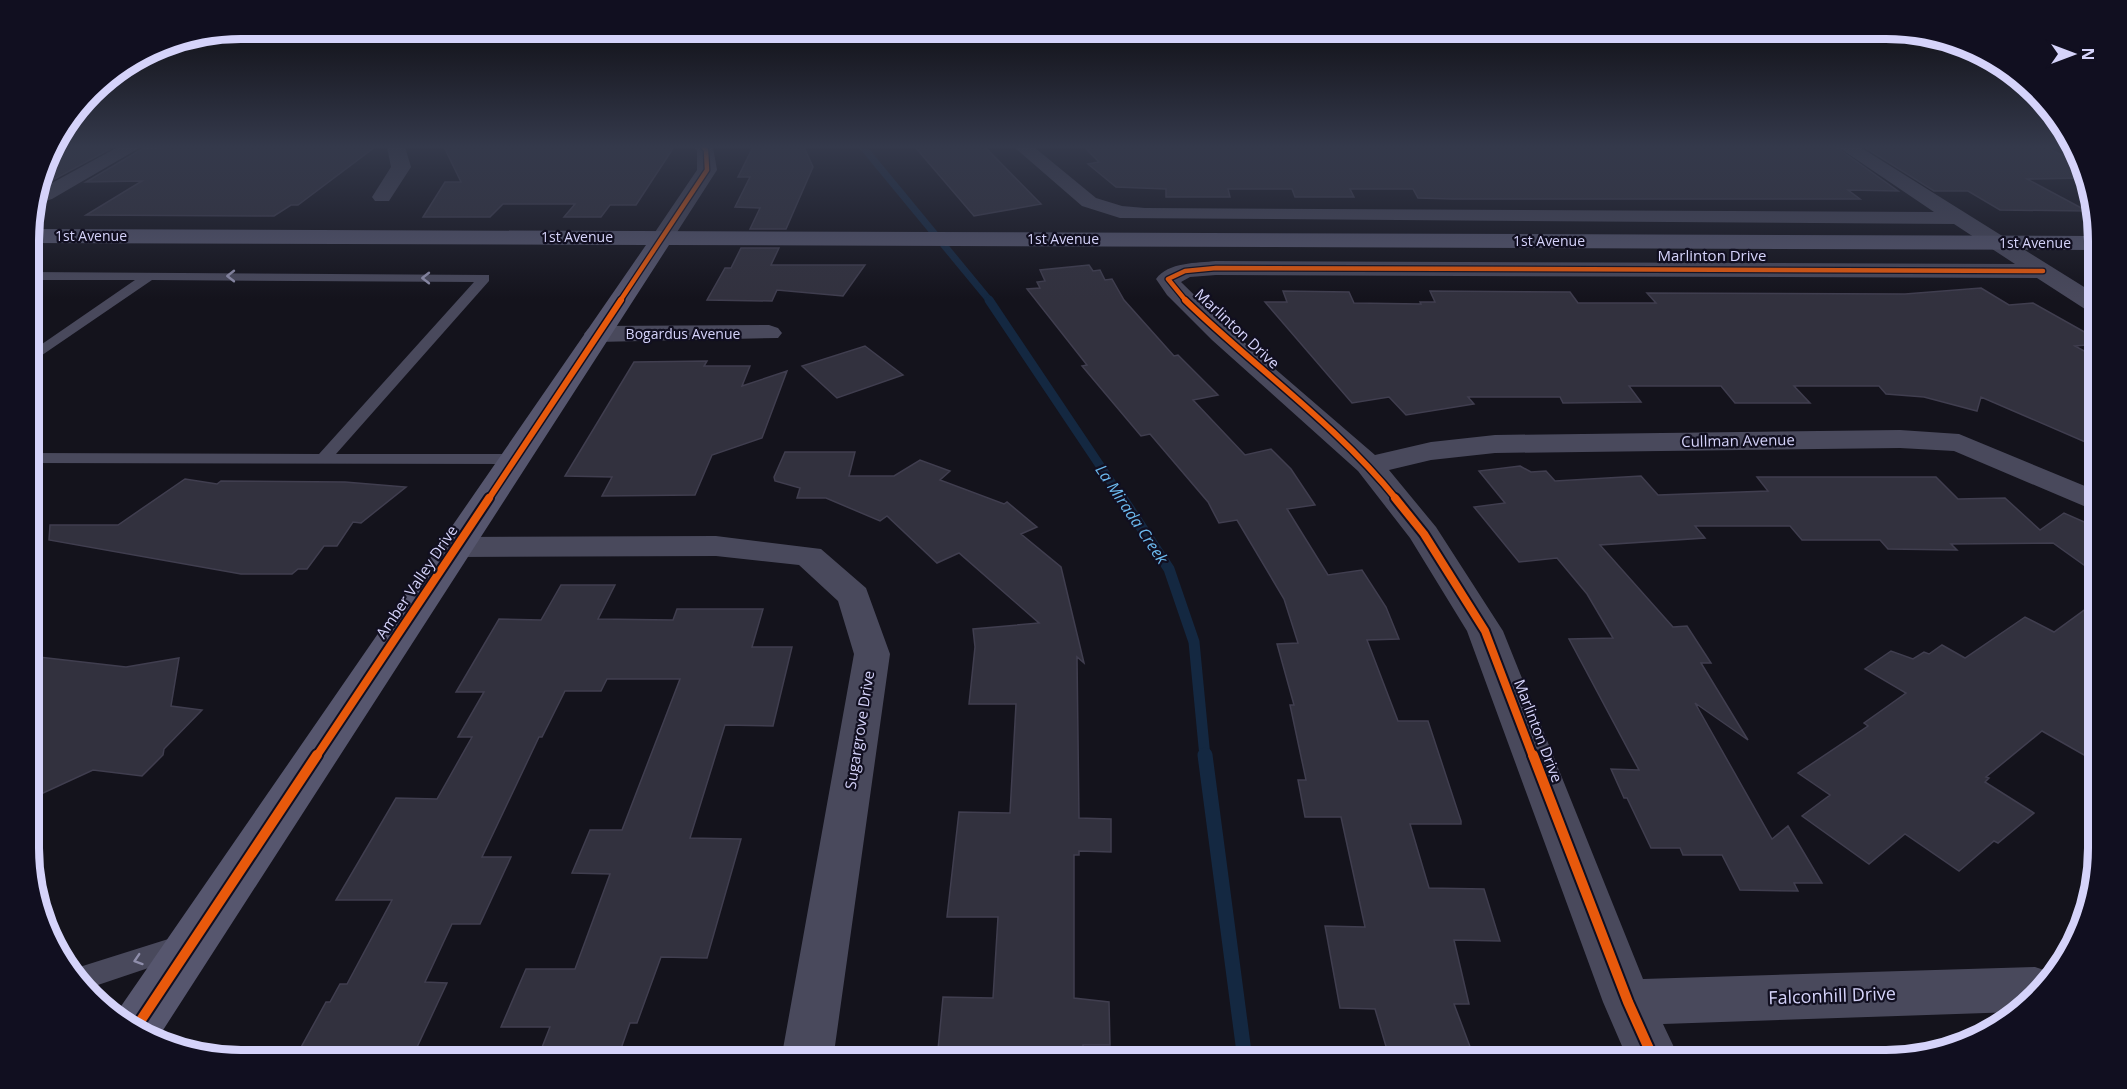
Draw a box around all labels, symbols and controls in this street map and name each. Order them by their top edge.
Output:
north arrow [2043,24,2103,84]
text: N [2077,47,2099,61]
street label: 1st Avenue [55,226,127,245]
street label: 1st Avenue [541,227,613,246]
street label: 1st Avenue [1027,229,1099,248]
street label: 1st Avenue [1513,231,1585,250]
street label: 1st Avenue [1999,233,2071,252]
street label: Marlinton Drive [1658,245,1766,265]
one-way arrow [226,270,235,283]
one-way arrow [421,272,430,284]
street label: Marlinton Drive [1191,284,1284,373]
street label: Bogardus Avenue [626,324,741,343]
street label: Cullman Avenue [1681,429,1795,451]
water label: La Mirada Creek [1091,460,1174,569]
street label: Amber Valley Drive [371,521,461,642]
street label: Sugargrove Drive [840,669,878,791]
street label: Marlinton Drive [1510,676,1568,785]
one-way arrow [133,952,144,965]
street label: Falconhill Drive [1768,981,1896,1009]

